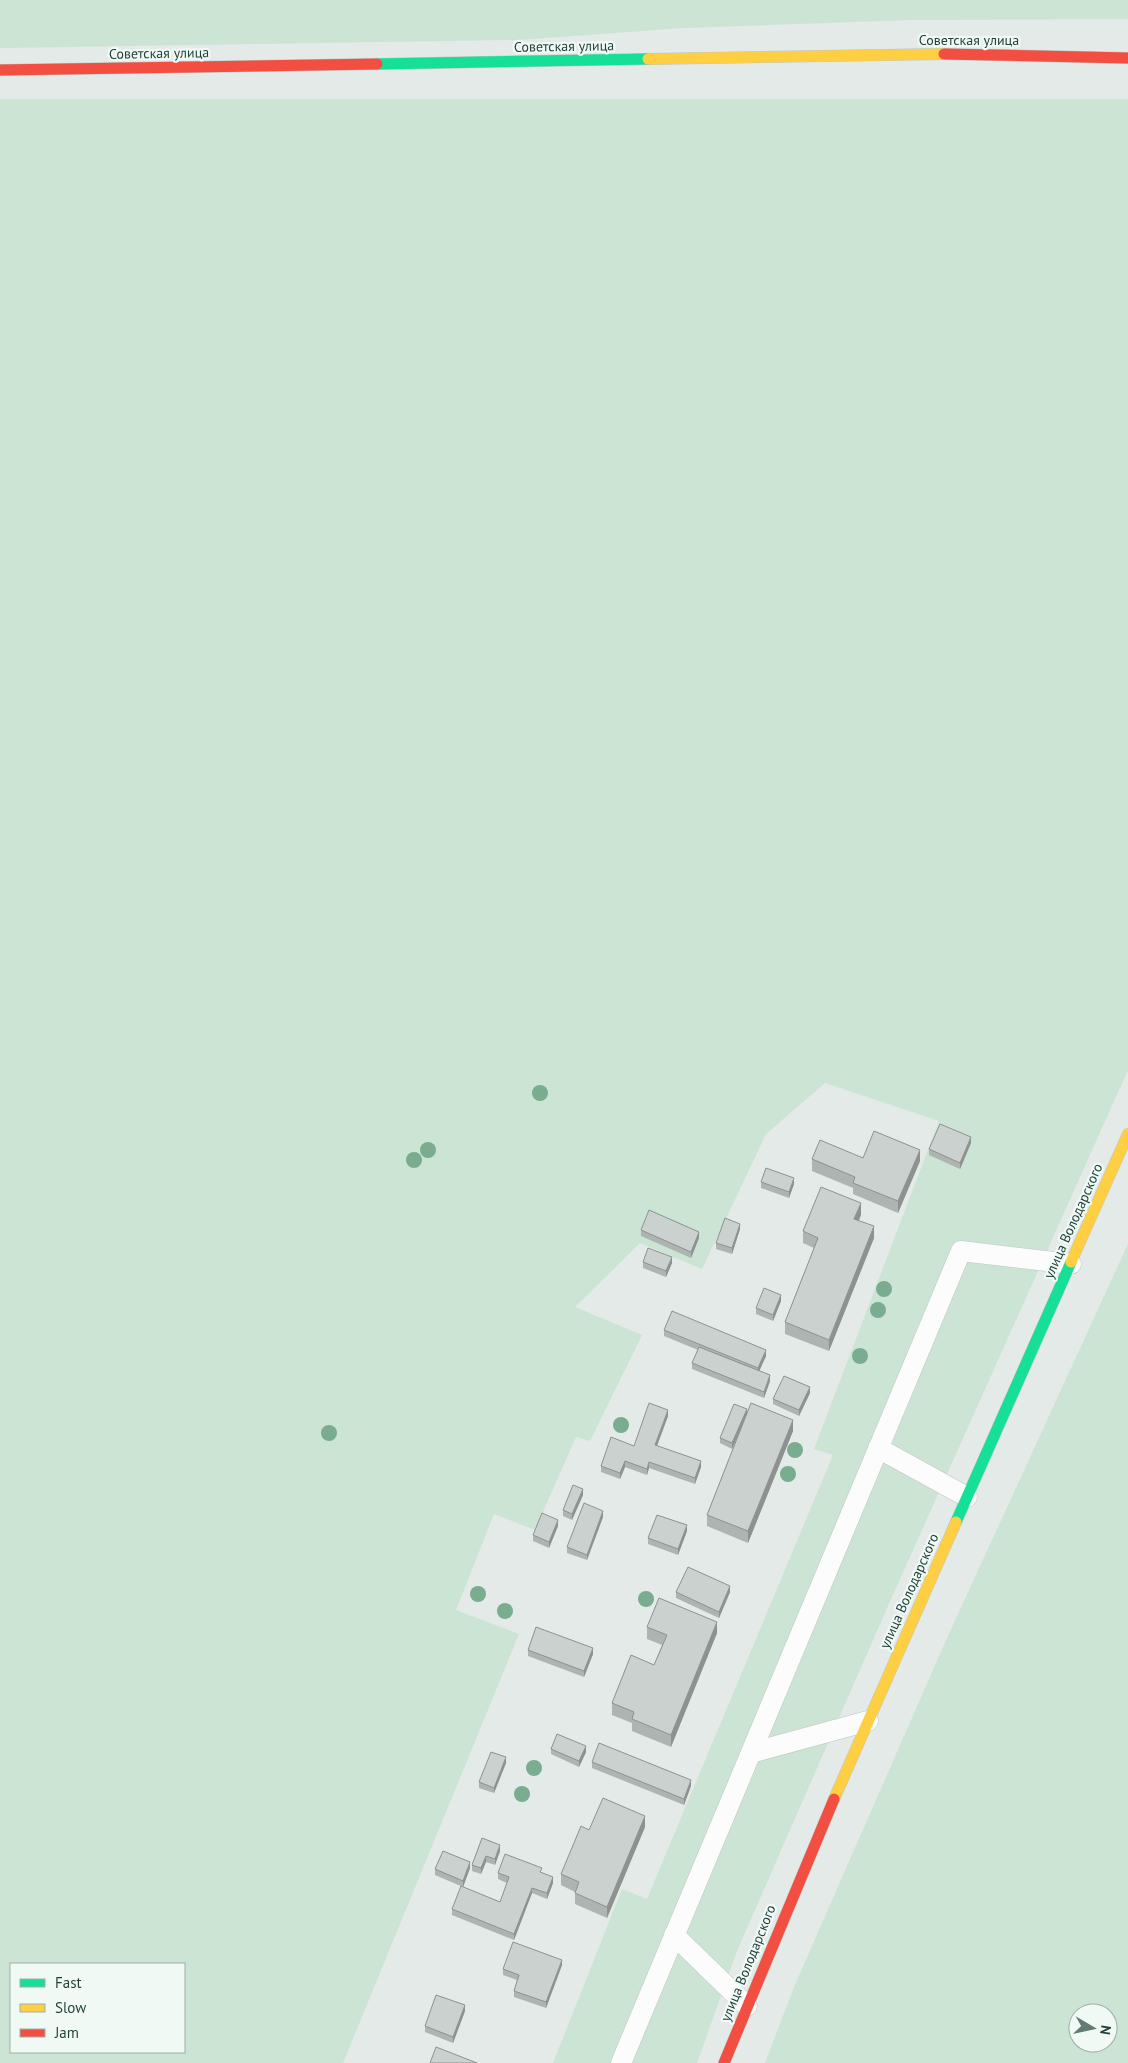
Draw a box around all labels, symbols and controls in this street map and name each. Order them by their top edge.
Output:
street label: Советская улица [919,31,1019,49]
street label: Советская улица [514,36,614,56]
street label: Советская улица [109,43,209,63]
street label: улица Володарского [1039,1161,1107,1281]
street label: улица Володарского [875,1531,943,1651]
street label: улица Володарского [716,1902,780,2024]
legend [10,1963,185,2053]
text: Fast [55,1973,82,1992]
text: Slow [55,1998,86,2017]
north arrow [1068,2003,1118,2053]
text: Jam [54,2023,79,2042]
text: N [1096,2024,1115,2036]

